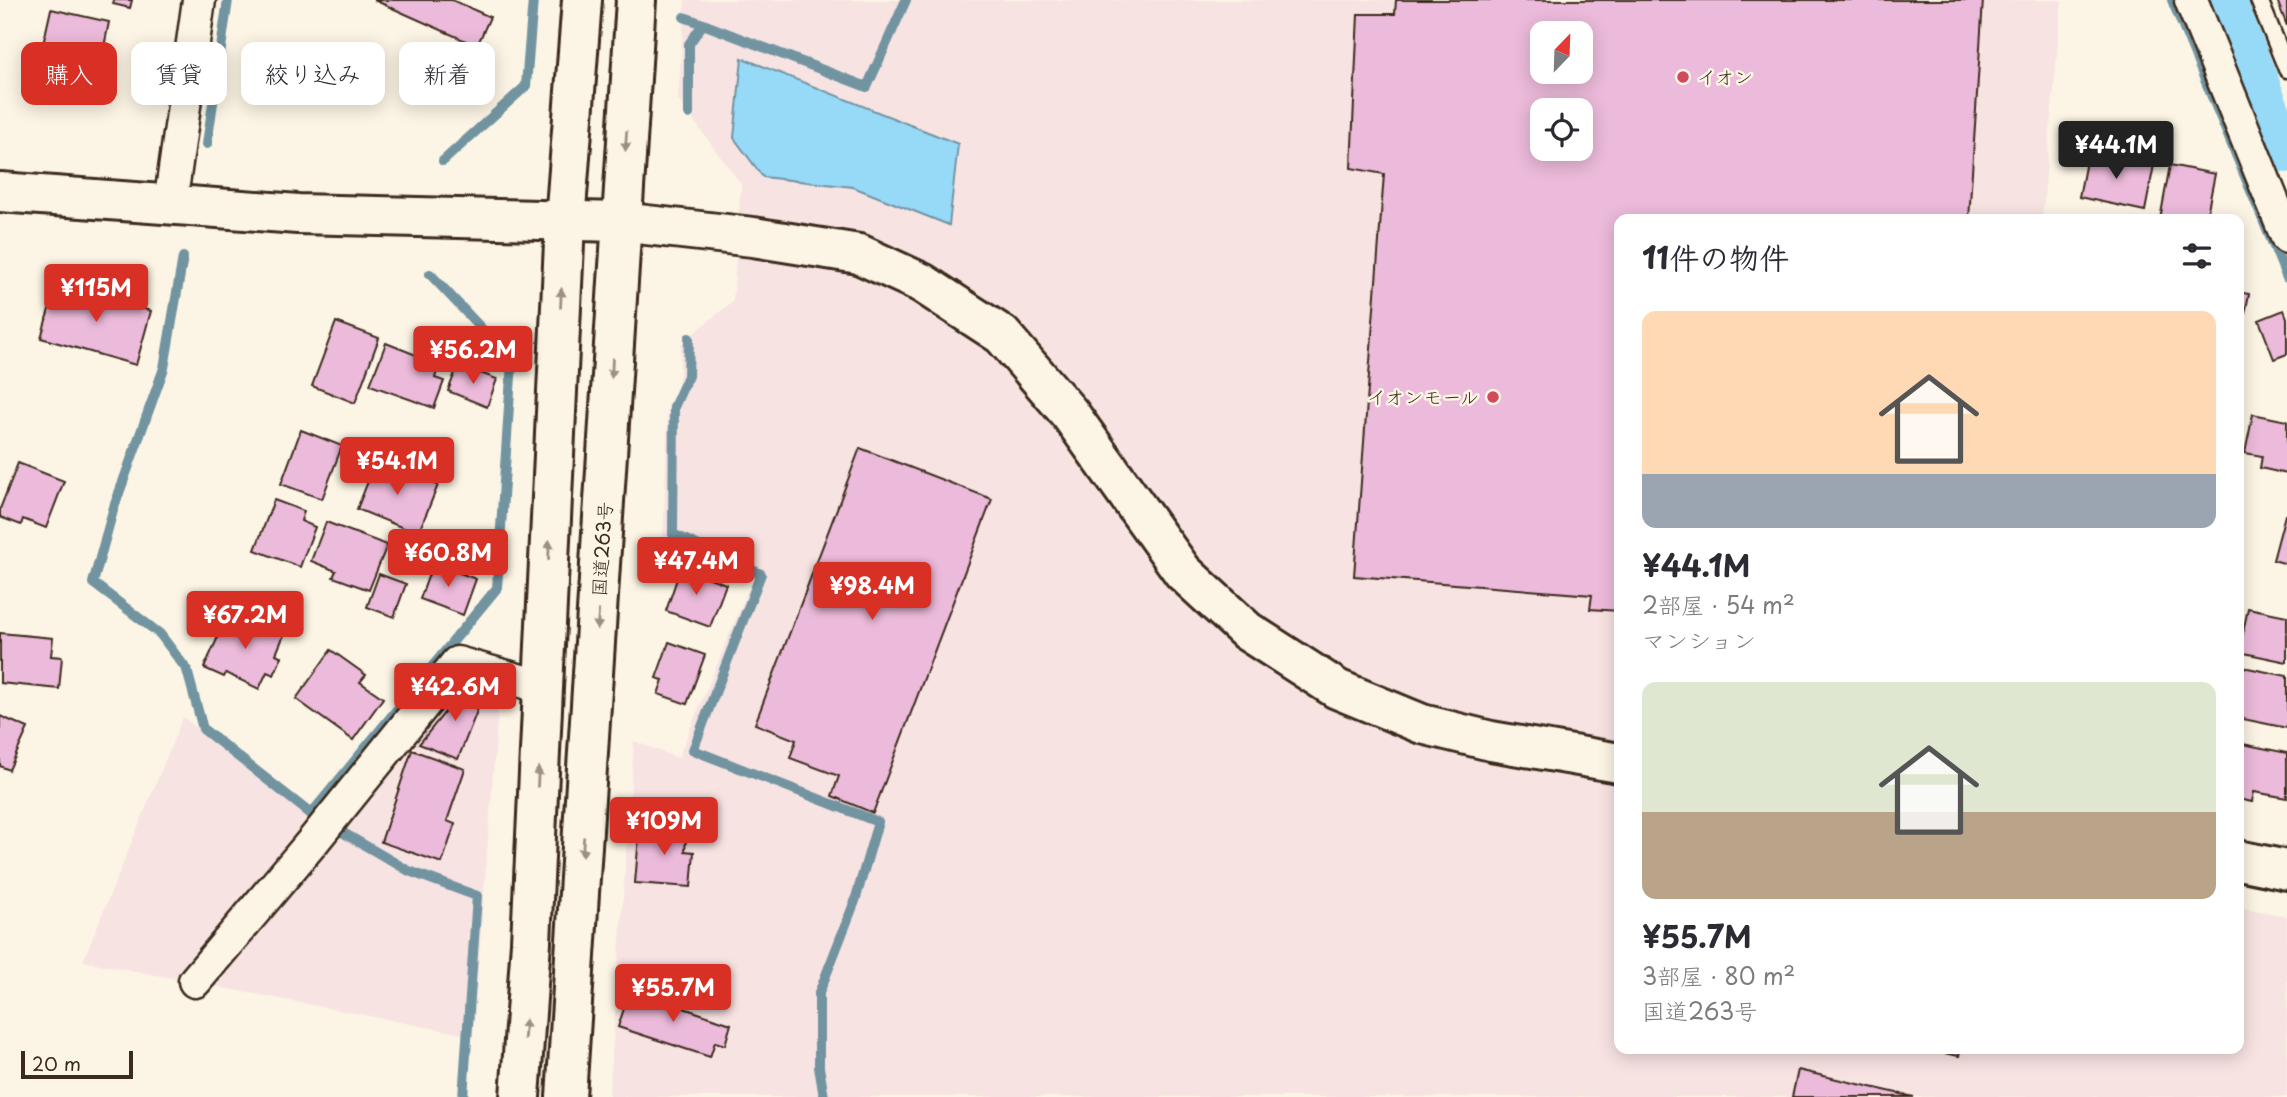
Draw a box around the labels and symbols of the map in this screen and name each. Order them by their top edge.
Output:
north arrow [1530,21,1592,84]
place label: イオン [1697,62,1753,90]
marker: イオン [1675,69,1691,85]
pin: ¥44.1M [2059,122,2173,181]
one-way arrow [620,131,631,153]
pin: ¥115M [47,264,145,324]
one-way arrow [556,287,567,309]
pin: ¥56.2M [416,326,530,386]
one-way arrow [607,358,618,380]
place label: イオンモール [1367,382,1479,410]
marker: イオンモール [1485,389,1501,405]
pin: ¥54.1M [340,438,454,497]
street label: 国道263号 [584,500,618,597]
pin: ¥60.8M [391,530,505,589]
pin: ¥47.4M [639,538,753,597]
one-way arrow [544,539,555,561]
pin: ¥98.4M [815,562,929,622]
pin: ¥67.2M [188,592,302,651]
one-way arrow [592,609,603,631]
pin: ¥42.6M [398,664,512,723]
one-way arrow [533,766,544,788]
pin: ¥109M [615,798,713,857]
one-way arrow [577,836,588,858]
pin: ¥55.7M [616,964,730,1024]
one-way arrow [520,1018,531,1040]
scale bar [21,1048,133,1080]

